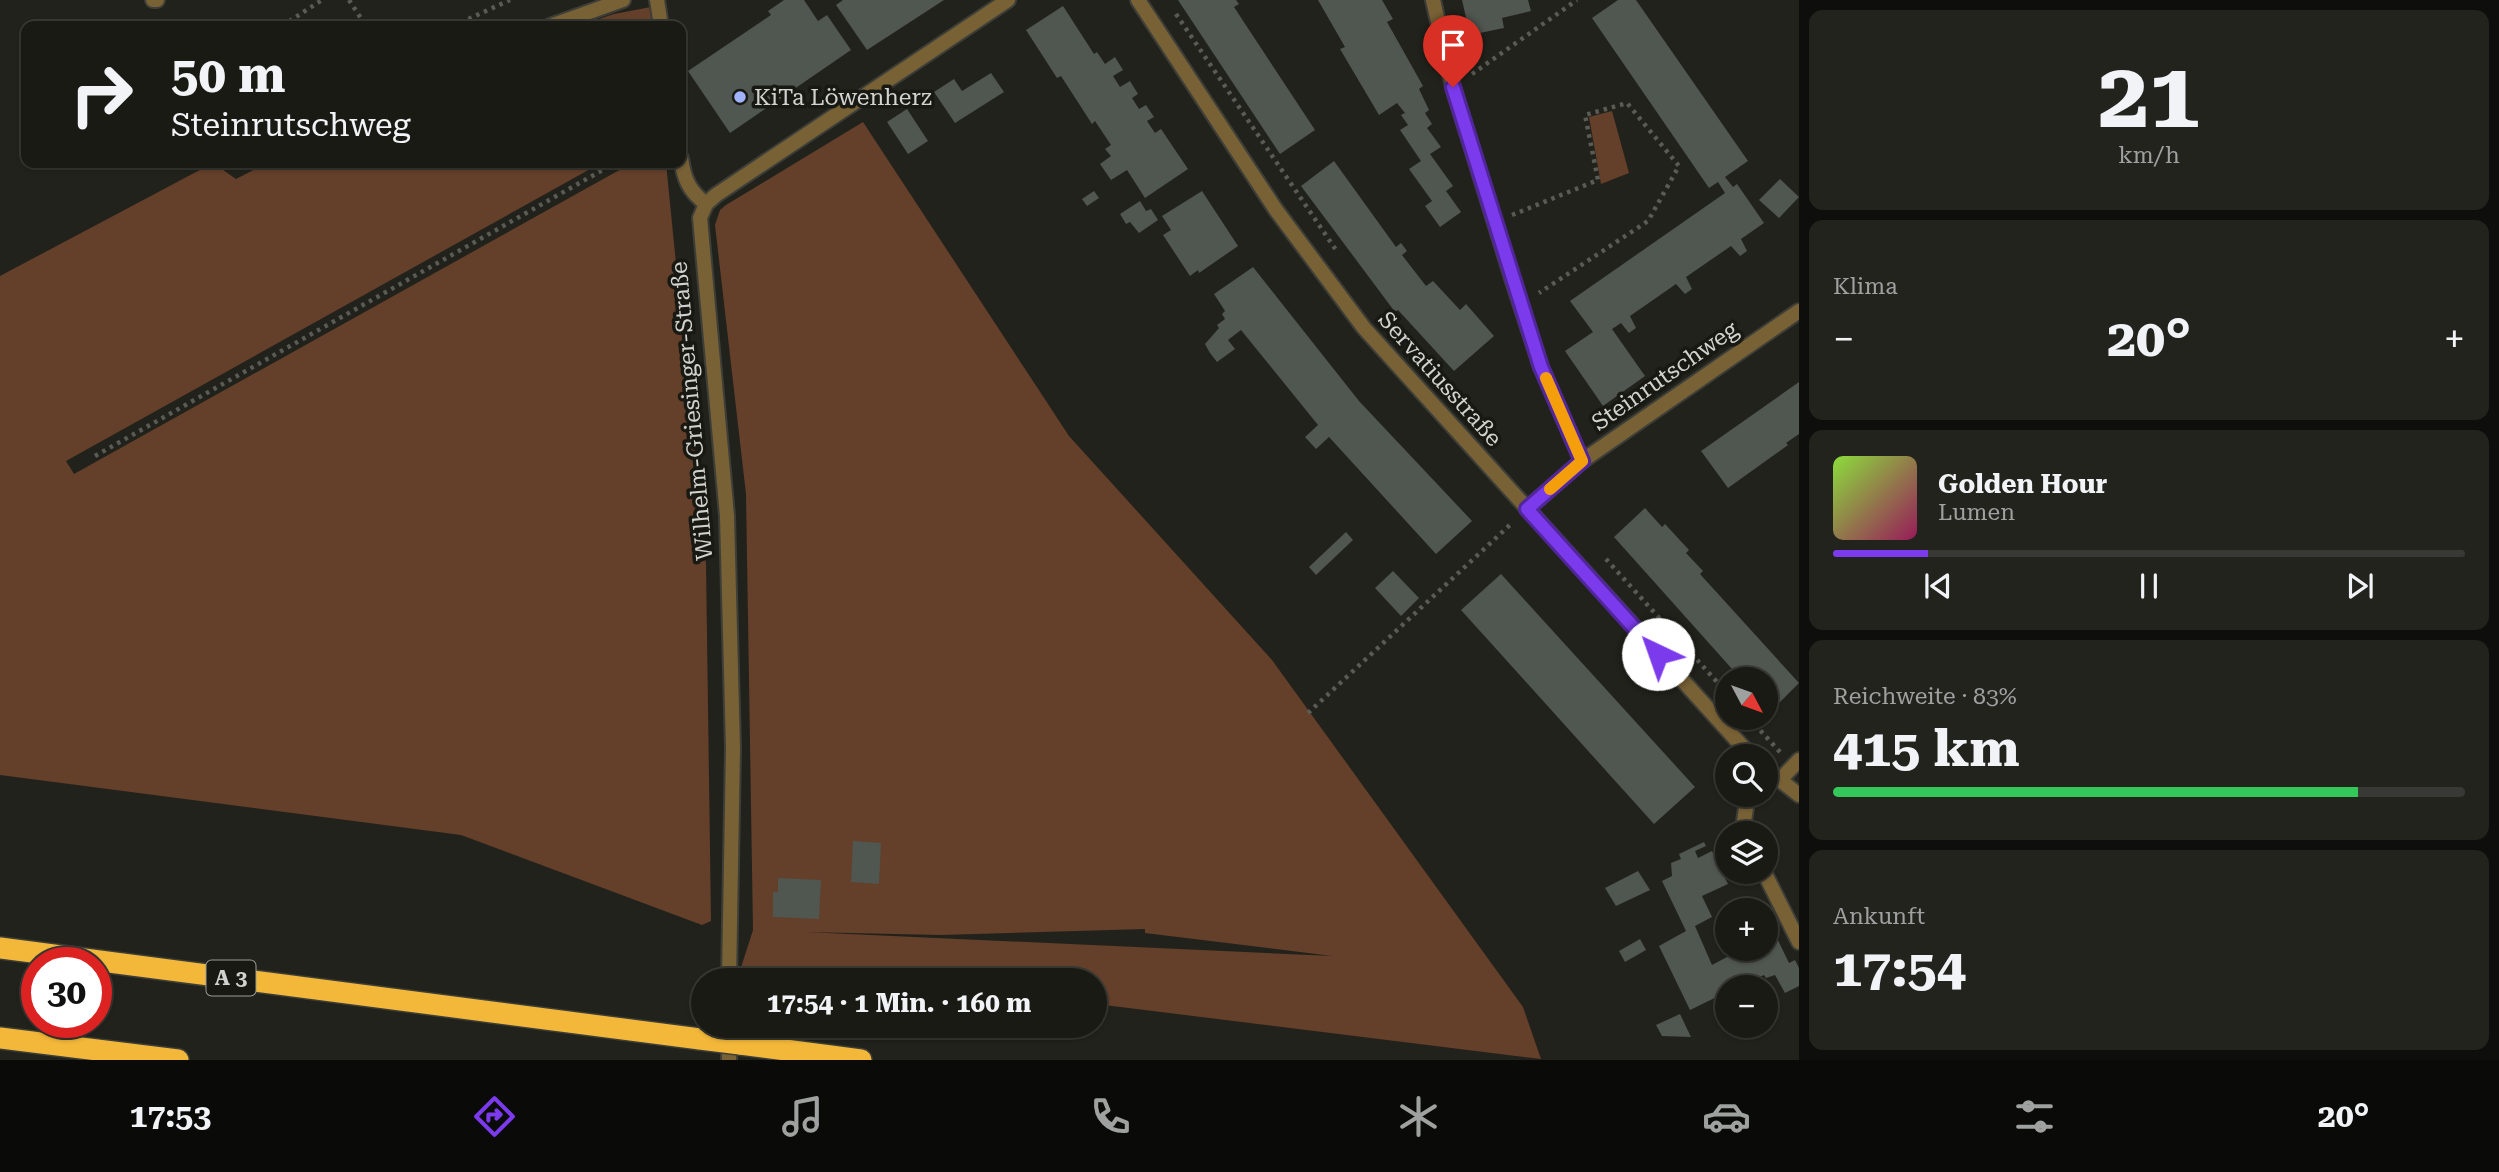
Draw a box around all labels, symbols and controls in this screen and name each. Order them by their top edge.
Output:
pin [1423,15,1483,87]
icon: arrive [1434,26,1472,64]
text: 21 [2098,43,2200,149]
text: 50 m [171,47,286,104]
icon: right [56,49,147,140]
place label: KiTa Löwenherz [754,84,932,111]
marker: KiTa Löwenherz [732,89,748,105]
text: Steinrutschweg [171,106,411,144]
text: km/h [2118,142,2180,169]
street label: Wilhelm-Griesinger-Straße [665,260,719,562]
text: Klima [1833,273,1898,300]
street label: Servatiusstraße [1373,306,1507,452]
text: 20° [2107,308,2191,369]
street label: Steinrutschweg [1587,316,1743,436]
text: − [1833,317,1854,361]
text: + [2444,317,2465,361]
text: Golden Hour [1938,469,2107,499]
text: Lumen [1938,499,2015,526]
icon: previous [1919,567,1957,605]
icon: pause [2130,567,2168,605]
icon: next [2341,567,2379,605]
position arrow [1621,617,1695,691]
north arrow [1715,667,1778,730]
map controls [1715,667,1778,1038]
text: Reichweite · 83% [1833,683,2017,710]
text: 415 km [1833,718,2020,779]
button: search [1715,744,1778,807]
button: layers [1715,821,1778,884]
button: + [1715,898,1778,961]
text: Ankunft [1833,903,1925,930]
text: 17:54 [1833,938,1966,999]
speed limit sign: 30 [21,947,112,1038]
road number: A 3 [206,960,256,996]
button: − [1715,975,1778,1038]
text: 17:54 · 1 Min. · 160 m [767,988,1031,1018]
icon: directions [470,1092,519,1141]
icon: music [778,1092,827,1141]
icon: phone [1086,1092,1135,1141]
icon: climate [1394,1092,1443,1141]
icon: car [1702,1092,1751,1141]
icon: filters [2010,1092,2059,1141]
text: 17:53 [129,1097,211,1135]
text: 20° [2318,1097,2370,1135]

